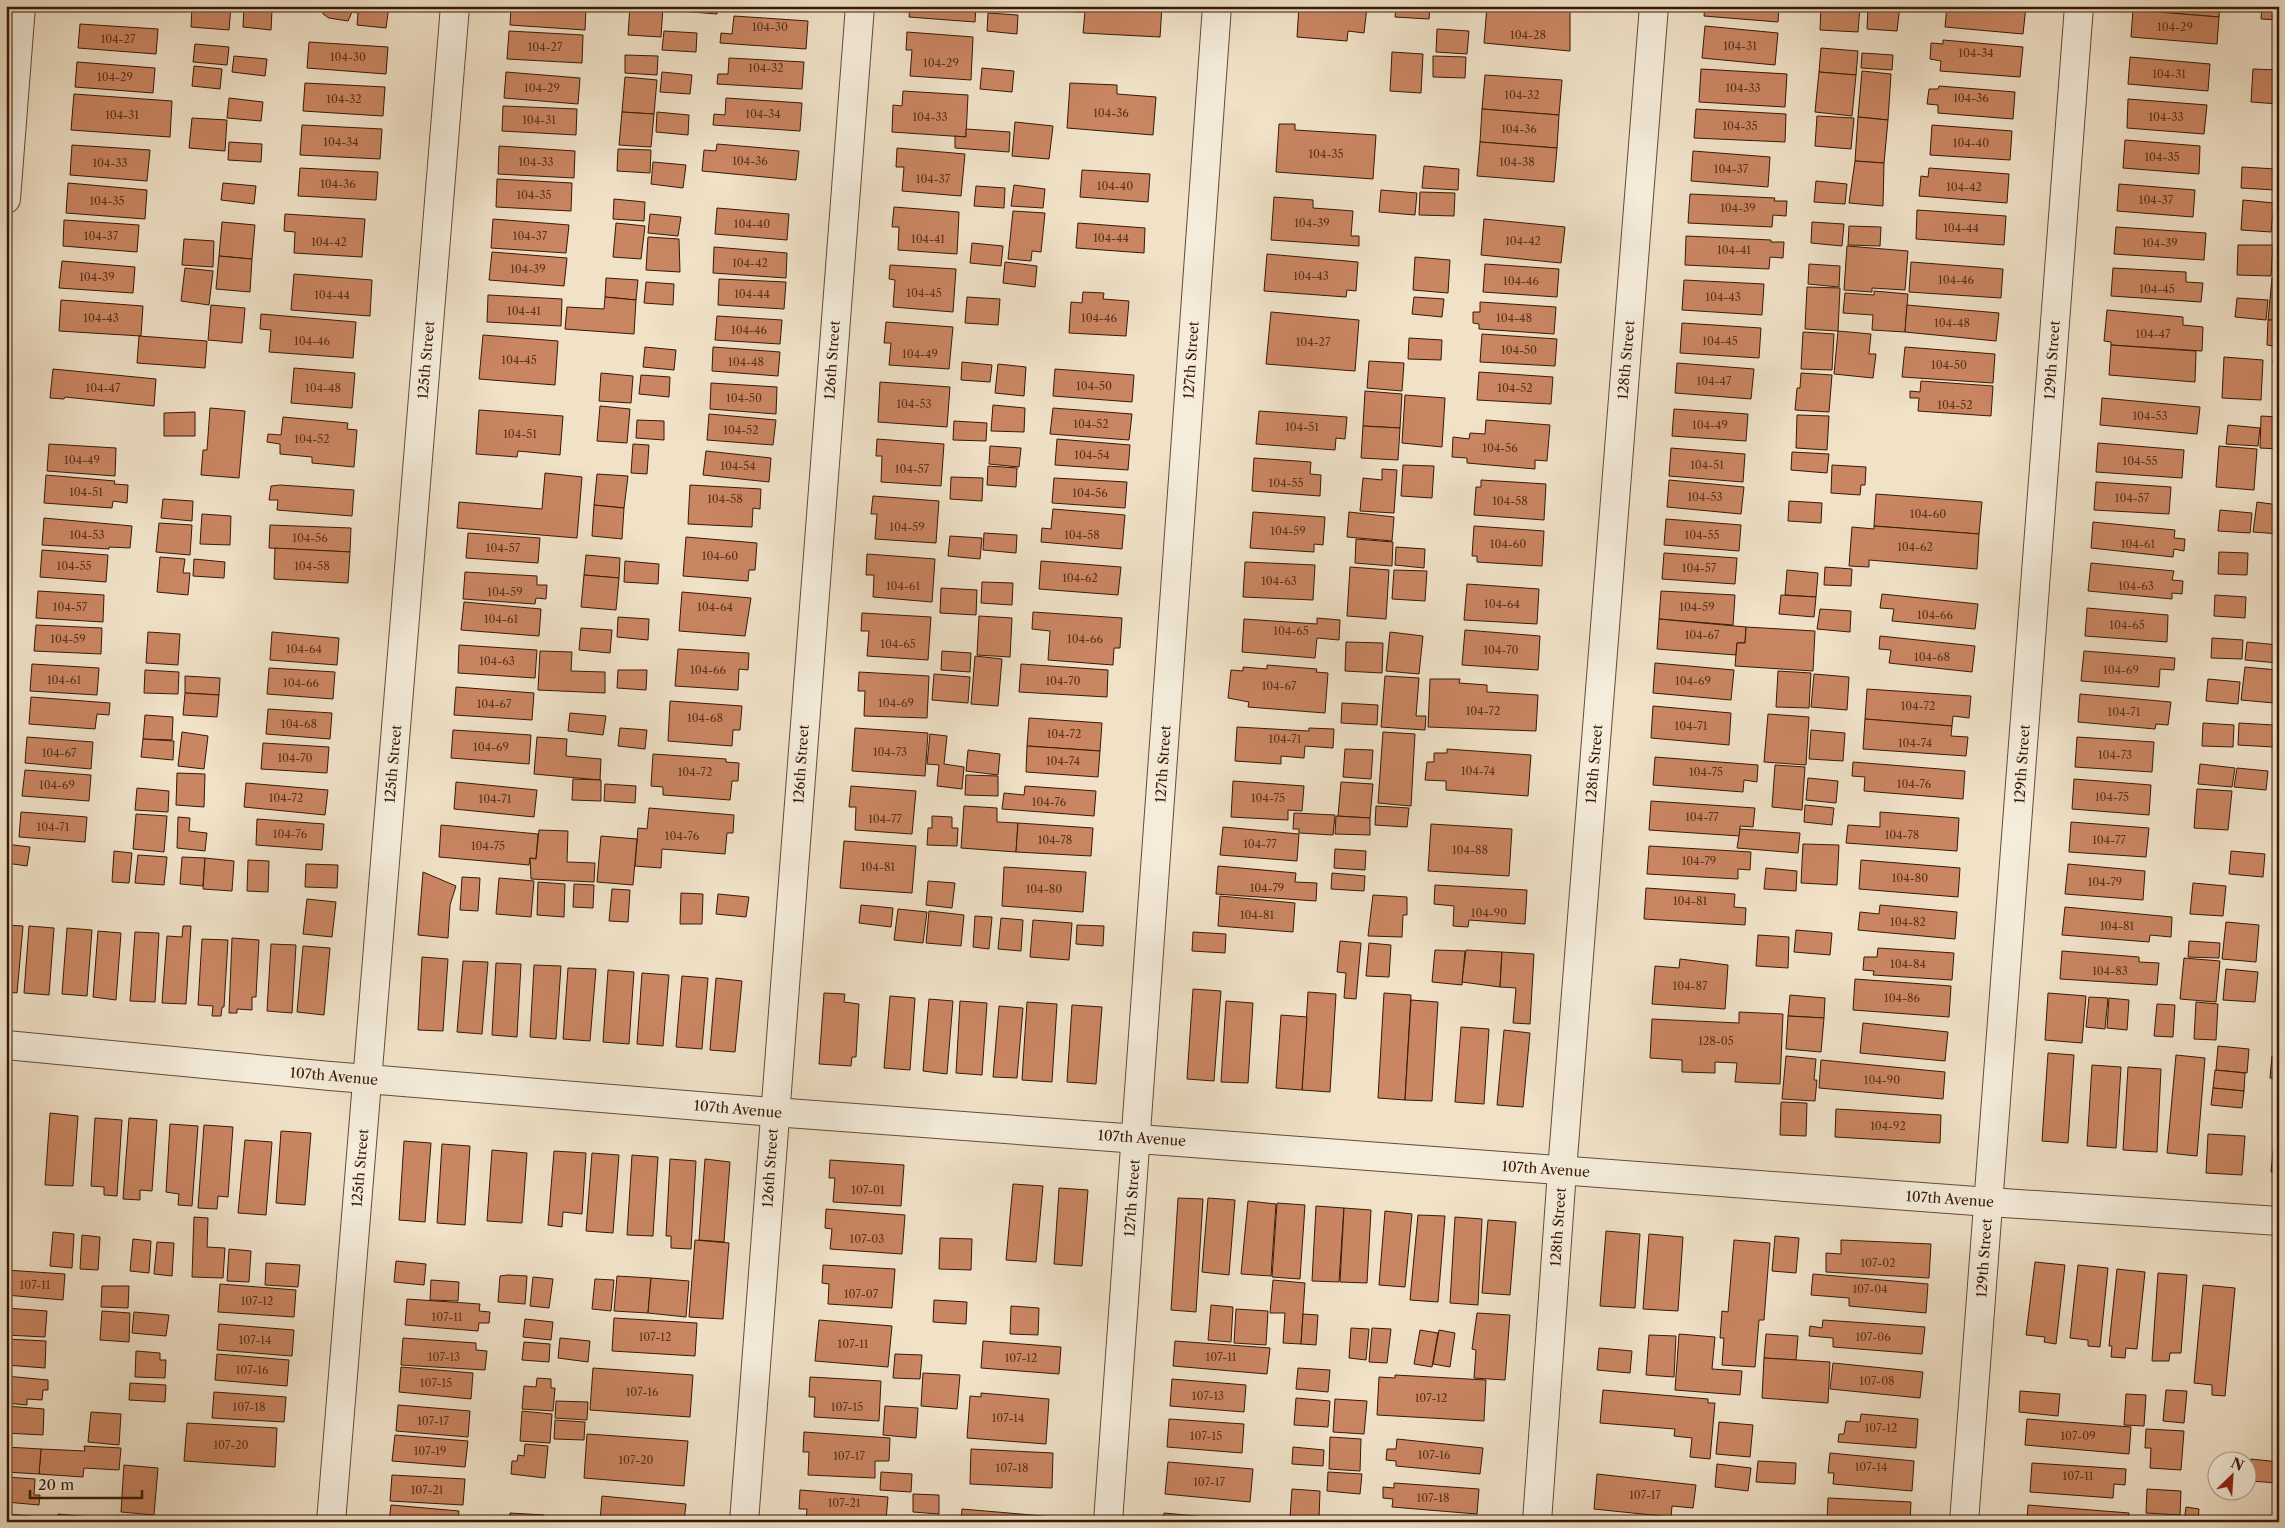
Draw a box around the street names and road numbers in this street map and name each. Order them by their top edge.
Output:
street label: 125th Street [414,320,438,400]
street label: 126th Street [820,320,844,400]
street label: 127th Street [1179,320,1203,400]
street label: 128th Street [1614,320,1638,400]
street label: 129th Street [2040,320,2064,400]
street label: 125th Street [381,724,405,804]
street label: 126th Street [789,724,813,804]
street label: 127th Street [1151,724,1175,804]
street label: 128th Street [1582,724,1606,804]
street label: 129th Street [2010,724,2034,804]
street label: 107th Avenue [289,1063,379,1089]
street label: 107th Avenue [693,1096,783,1122]
street label: 107th Avenue [1097,1126,1187,1150]
street label: 125th Street [348,1128,372,1208]
street label: 126th Street [758,1128,782,1208]
street label: 107th Avenue [1501,1157,1591,1181]
street label: 127th Street [1120,1158,1144,1238]
street label: 128th Street [1546,1187,1570,1267]
street label: 107th Avenue [1905,1187,1995,1211]
street label: 129th Street [1972,1218,1996,1298]

